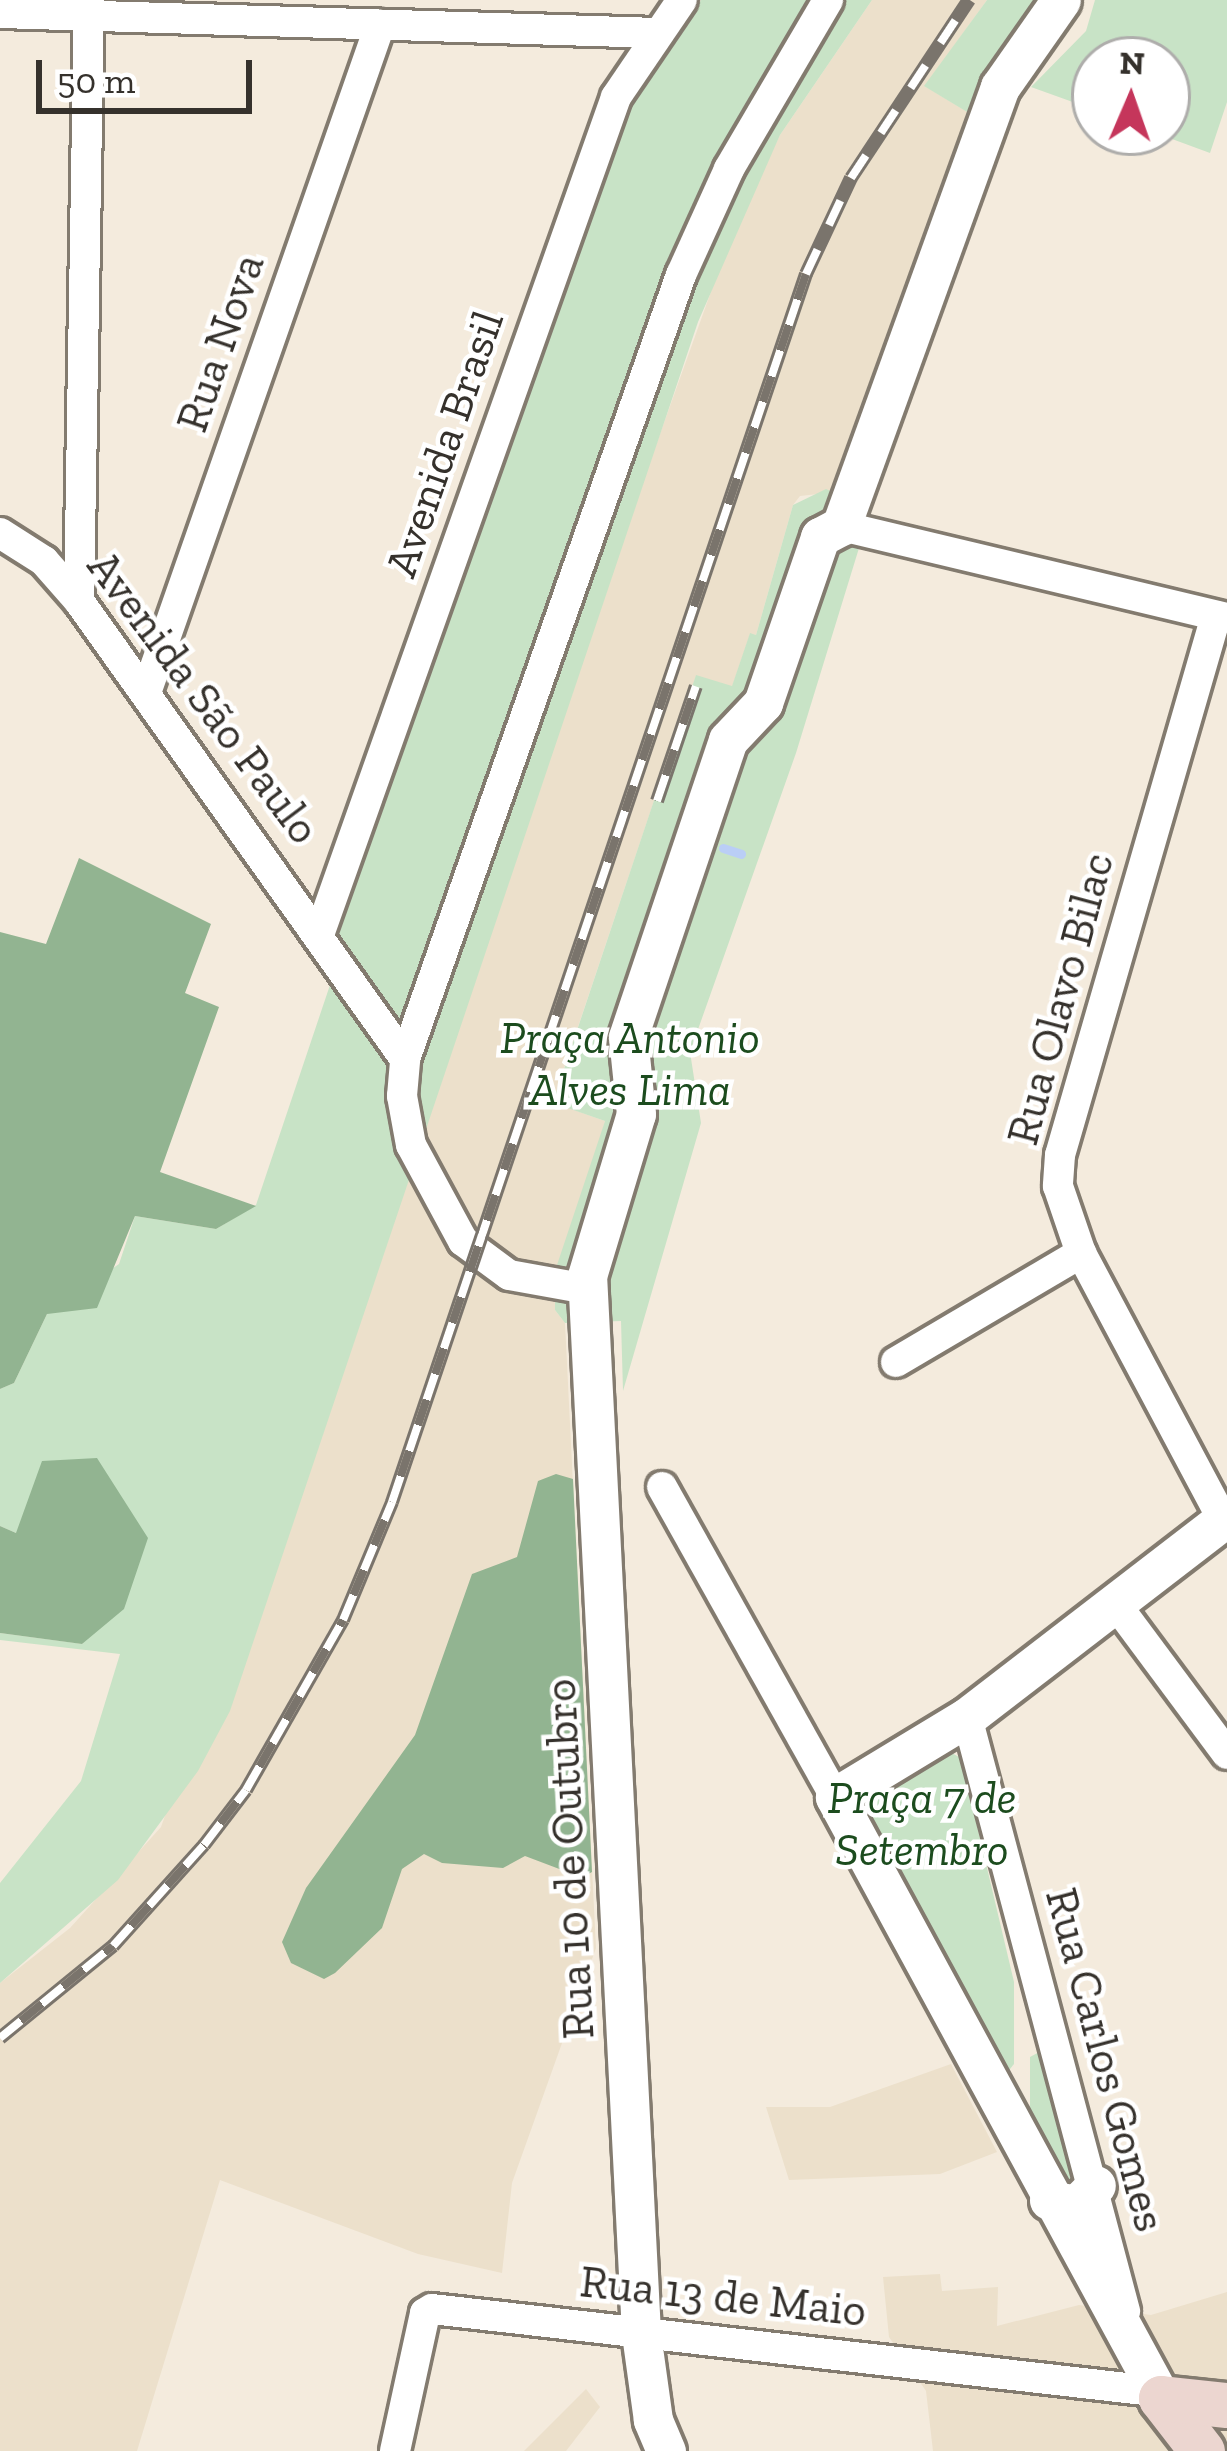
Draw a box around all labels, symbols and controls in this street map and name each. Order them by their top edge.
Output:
scale bar [42,36,258,110]
north arrow [1071,36,1191,156]
text: N [1119,43,1145,82]
text: 50 m [57,59,135,102]
street label: Rua Nova [165,247,277,439]
street label: Avenida Brasil [374,304,516,584]
street label: Avenida São Paulo [76,541,330,855]
street label: Rua Olavo Bilac [996,847,1126,1151]
park label: Praça Antonio Alves Lima [500,1012,760,1118]
street label: Rua 10 de Outubro [534,1678,606,2040]
park label: Praça 7 de Setembro [828,1772,1016,1878]
street label: Rua Carlos Gomes [1033,1882,1177,2238]
street label: Rua 13 de Maio [577,2255,869,2339]

